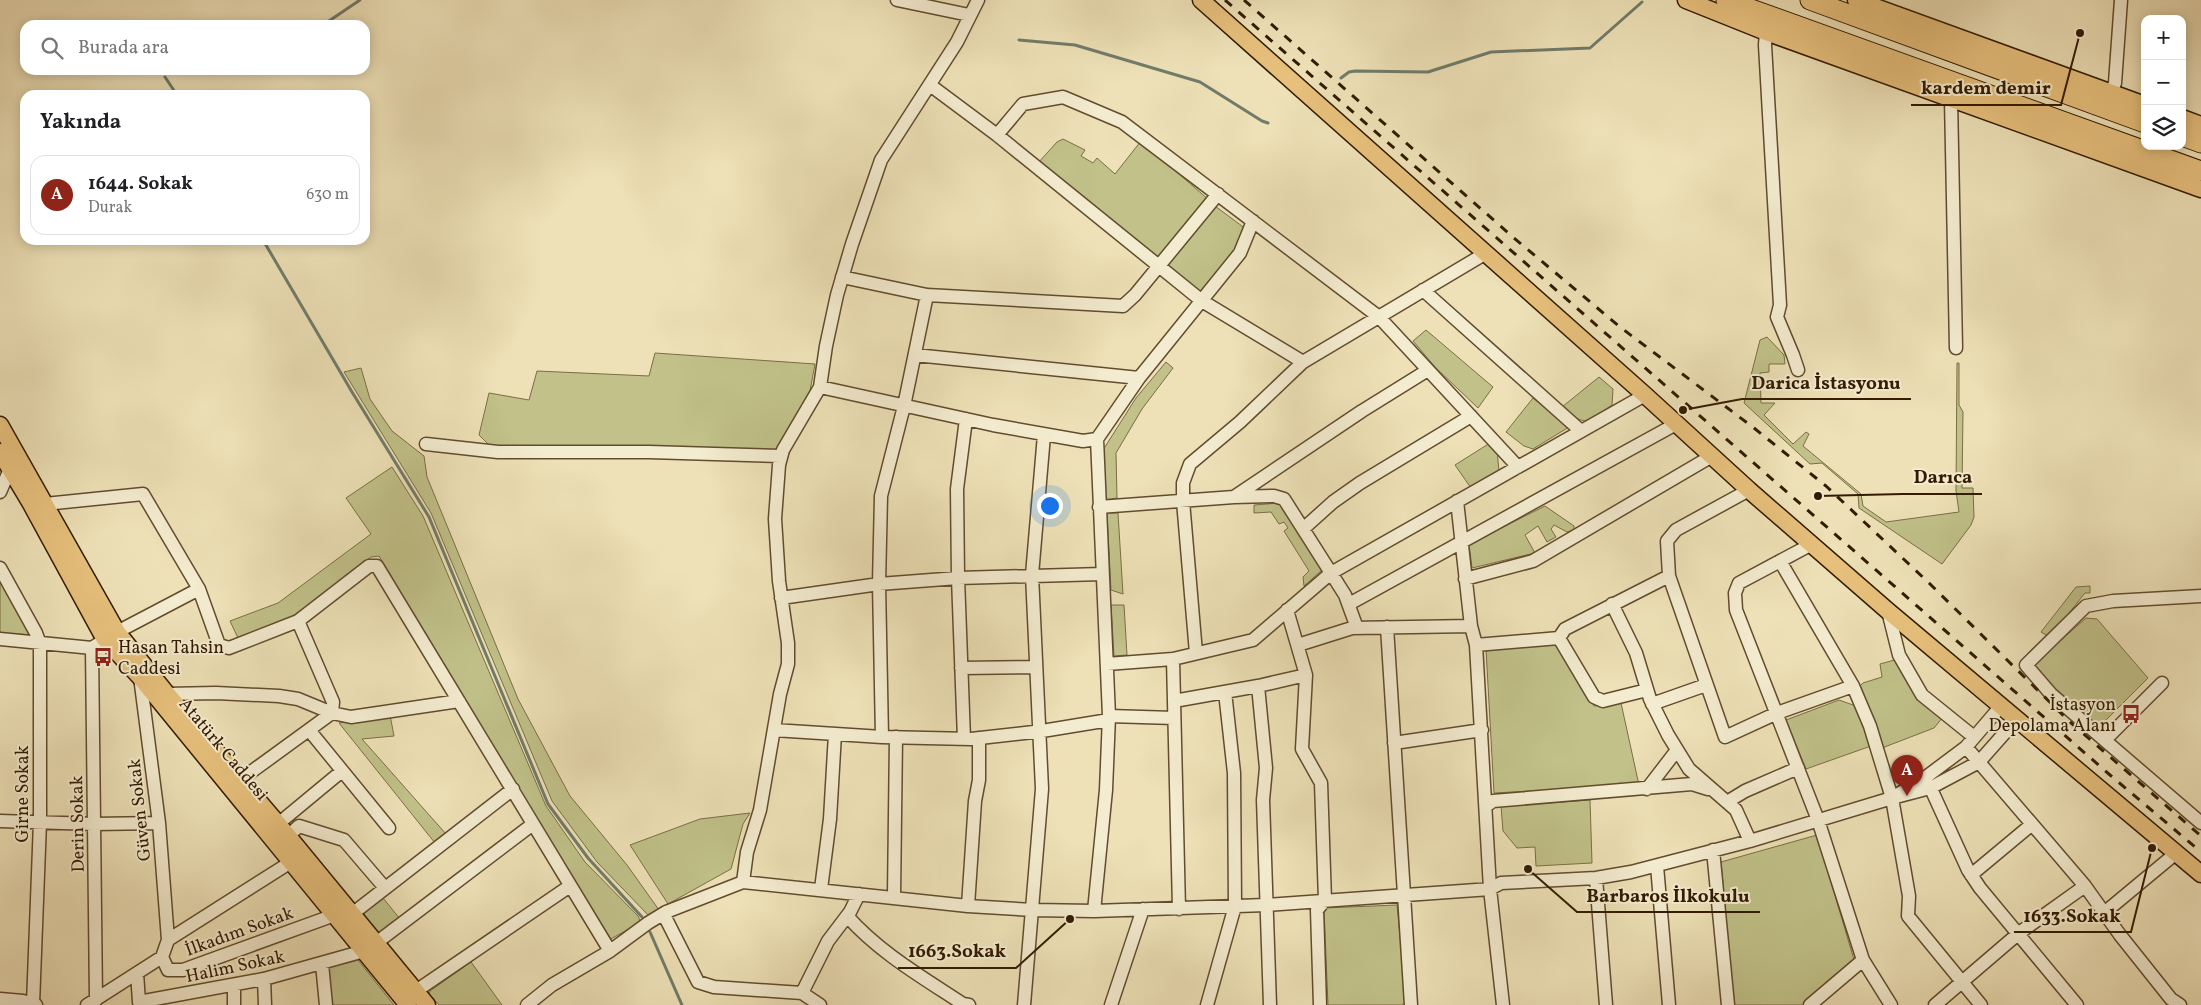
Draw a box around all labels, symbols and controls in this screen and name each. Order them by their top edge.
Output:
map controls [2141,15,2186,150]
button: + [2141,15,2186,60]
search box [20,20,370,75]
icon: search [38,34,66,62]
text: Burada ara [78,35,169,61]
button: − [2141,60,2186,105]
callout: kardem demir [1911,71,2061,105]
text: kardem demir [1921,76,2051,102]
button: layers [2141,105,2186,150]
text: Yakında [40,108,121,137]
text: 1644. Sokak [88,171,193,197]
text: A [51,184,63,206]
text: 630 m [306,184,349,206]
text: Durak [88,197,132,219]
callout: Darica İstasyonu [1742,365,1911,399]
text: Darica İstasyonu [1751,371,1901,397]
callout: Darıca [1903,460,1982,494]
text: Darıca [1913,465,1973,491]
your location [1037,493,1063,519]
place label: Hasan Tahsin Caddesi [118,636,224,682]
bus stop icon: Hasan Tahsin Caddesi [92,646,114,668]
street label: Atatürk Caddesi [172,693,273,807]
place label: İstasyon Depolama Alanı [1989,693,2116,739]
bus stop icon: İstasyon Depolama Alanı [2120,703,2142,725]
street label: Girne Sokak [11,745,36,842]
pin: A [1891,755,1923,796]
street label: Güven Sokak [123,757,158,862]
street label: Derin Sokak [65,775,92,873]
callout: Barbaros İlkokulu [1577,878,1760,912]
text: Barbaros İlkokulu [1586,884,1750,910]
callout: 1633.Sokak [2014,898,2131,932]
street label: İlkadım Sokak [182,901,297,964]
text: 1633.Sokak [2023,904,2121,930]
callout: 1663.Sokak [898,934,1016,968]
text: 1663.Sokak [908,939,1007,965]
street label: Halim Sokak [183,945,287,990]

